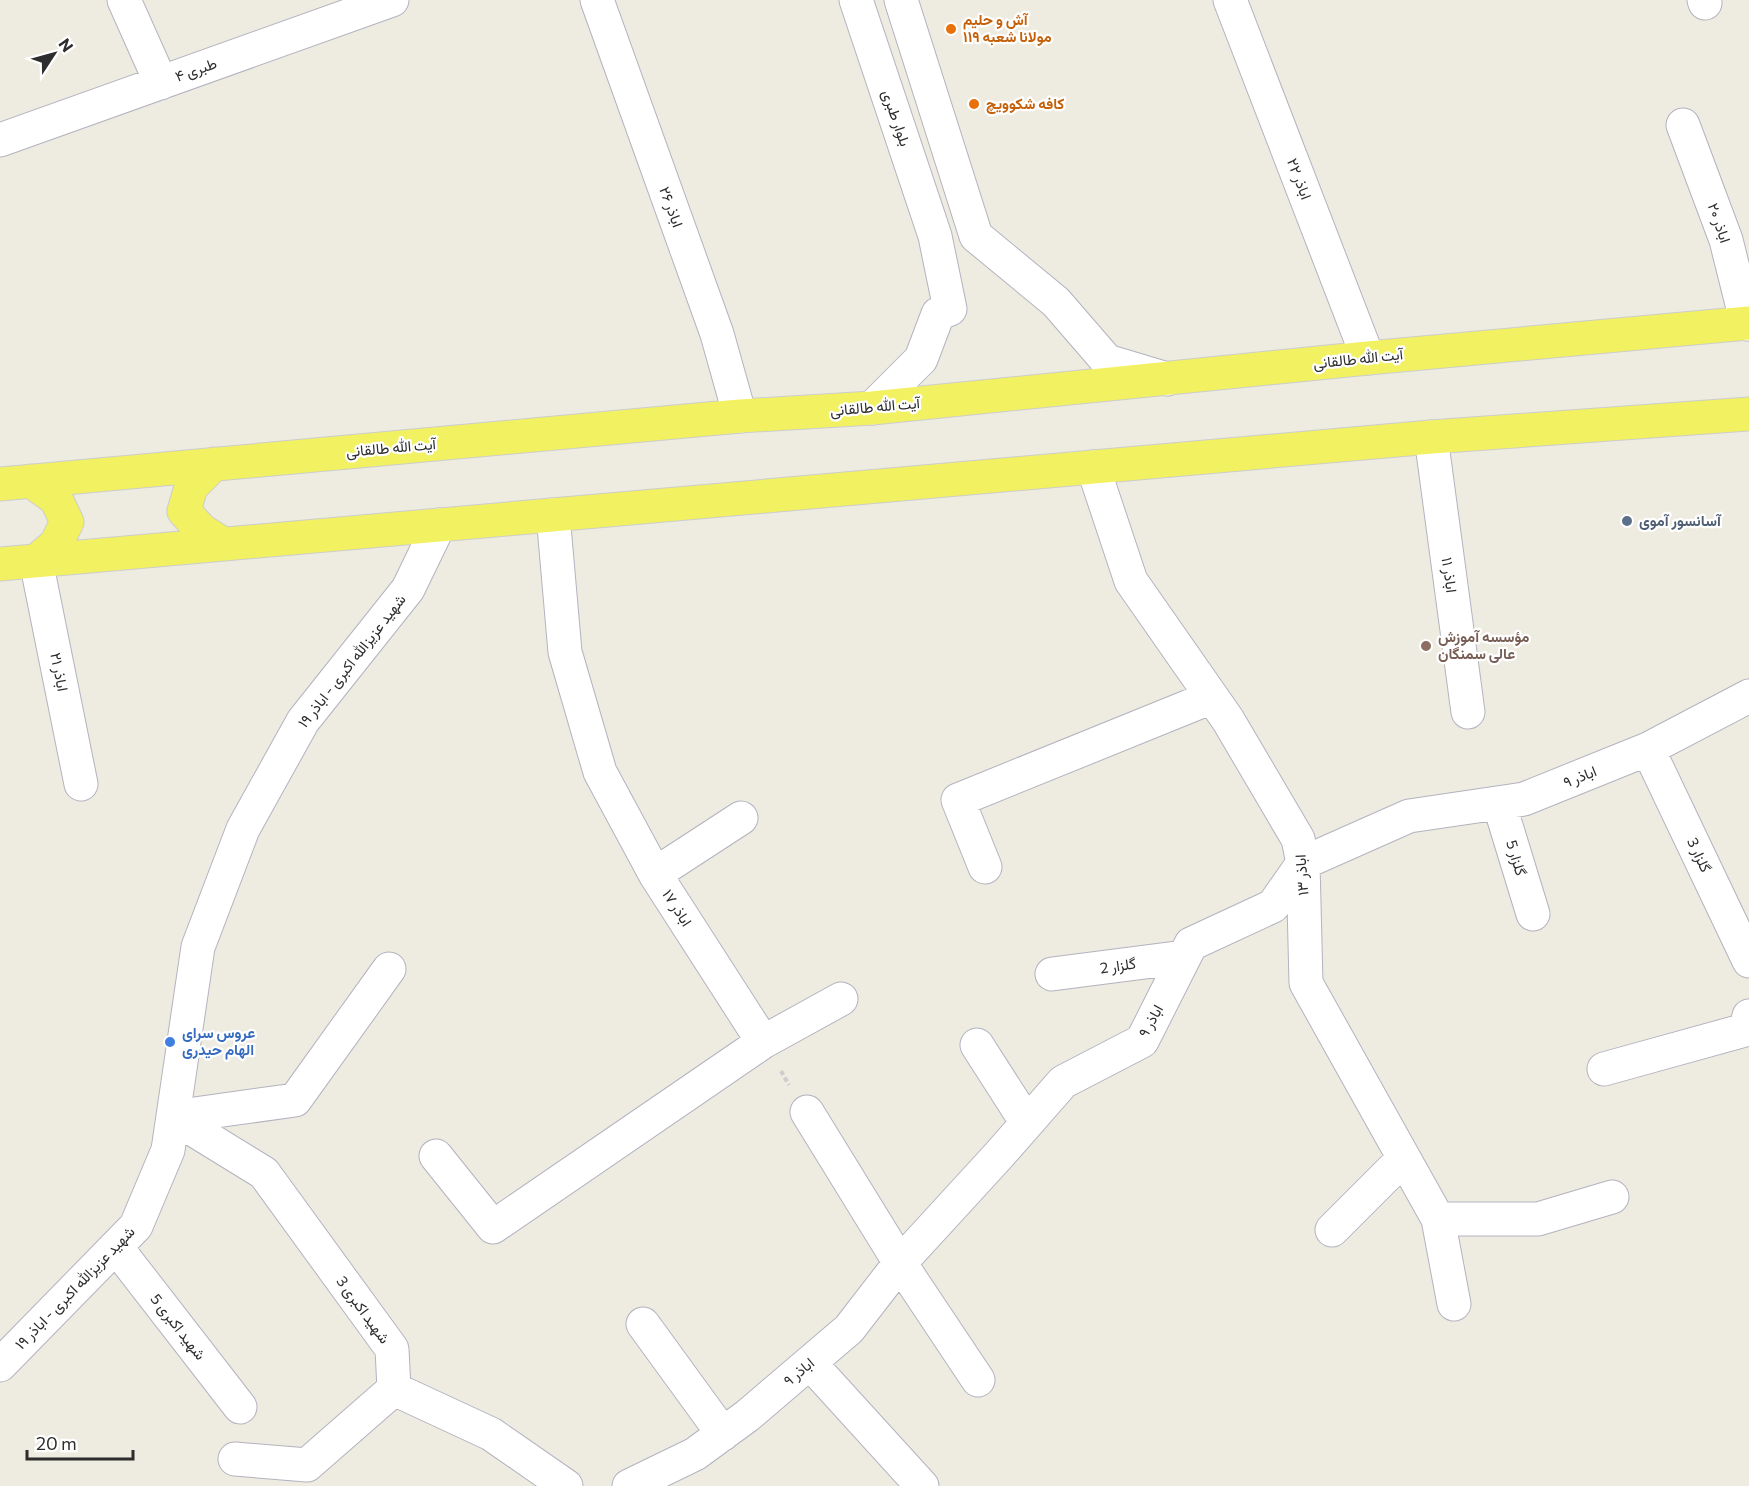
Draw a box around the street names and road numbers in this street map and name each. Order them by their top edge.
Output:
street label: طبری ۴ [172,53,220,87]
street label: بلوار طبری [877,87,915,149]
street label: اباذر ۲۲ [1283,155,1316,202]
street label: اباذر ۲۶ [655,184,688,230]
street label: اباذر ۲۰ [1704,200,1735,245]
street label: آیت الله طالقانی [1312,344,1405,374]
street label: آیت الله طالقانی [829,393,922,421]
street label: آیت الله طالقانی [345,434,438,462]
street label: اباذر ۱۱ [1438,556,1461,594]
street label: شهید عزیزالله اکبری - اباذر ۱۹ [294,590,411,732]
street label: اباذر ۲۱ [46,651,73,693]
street label: اباذر ۹ [1560,761,1599,792]
street label: گلزار 3 [1683,834,1716,876]
street label: گلزار 5 [1502,838,1531,878]
street label: اباذر ۱۳ [1291,854,1312,896]
street label: اباذر ۱۷ [659,886,696,930]
street label: گلزار 2 [1099,954,1137,977]
street label: اباذر ۹ [1134,1001,1167,1040]
street label: شهید عزیزالله اکبری - اباذر ۱۹ [11,1222,139,1354]
street label: شهید اکبری 3 [332,1272,394,1348]
street label: شهید اکبری 5 [146,1290,210,1364]
street label: اباذر ۹ [779,1353,818,1390]

